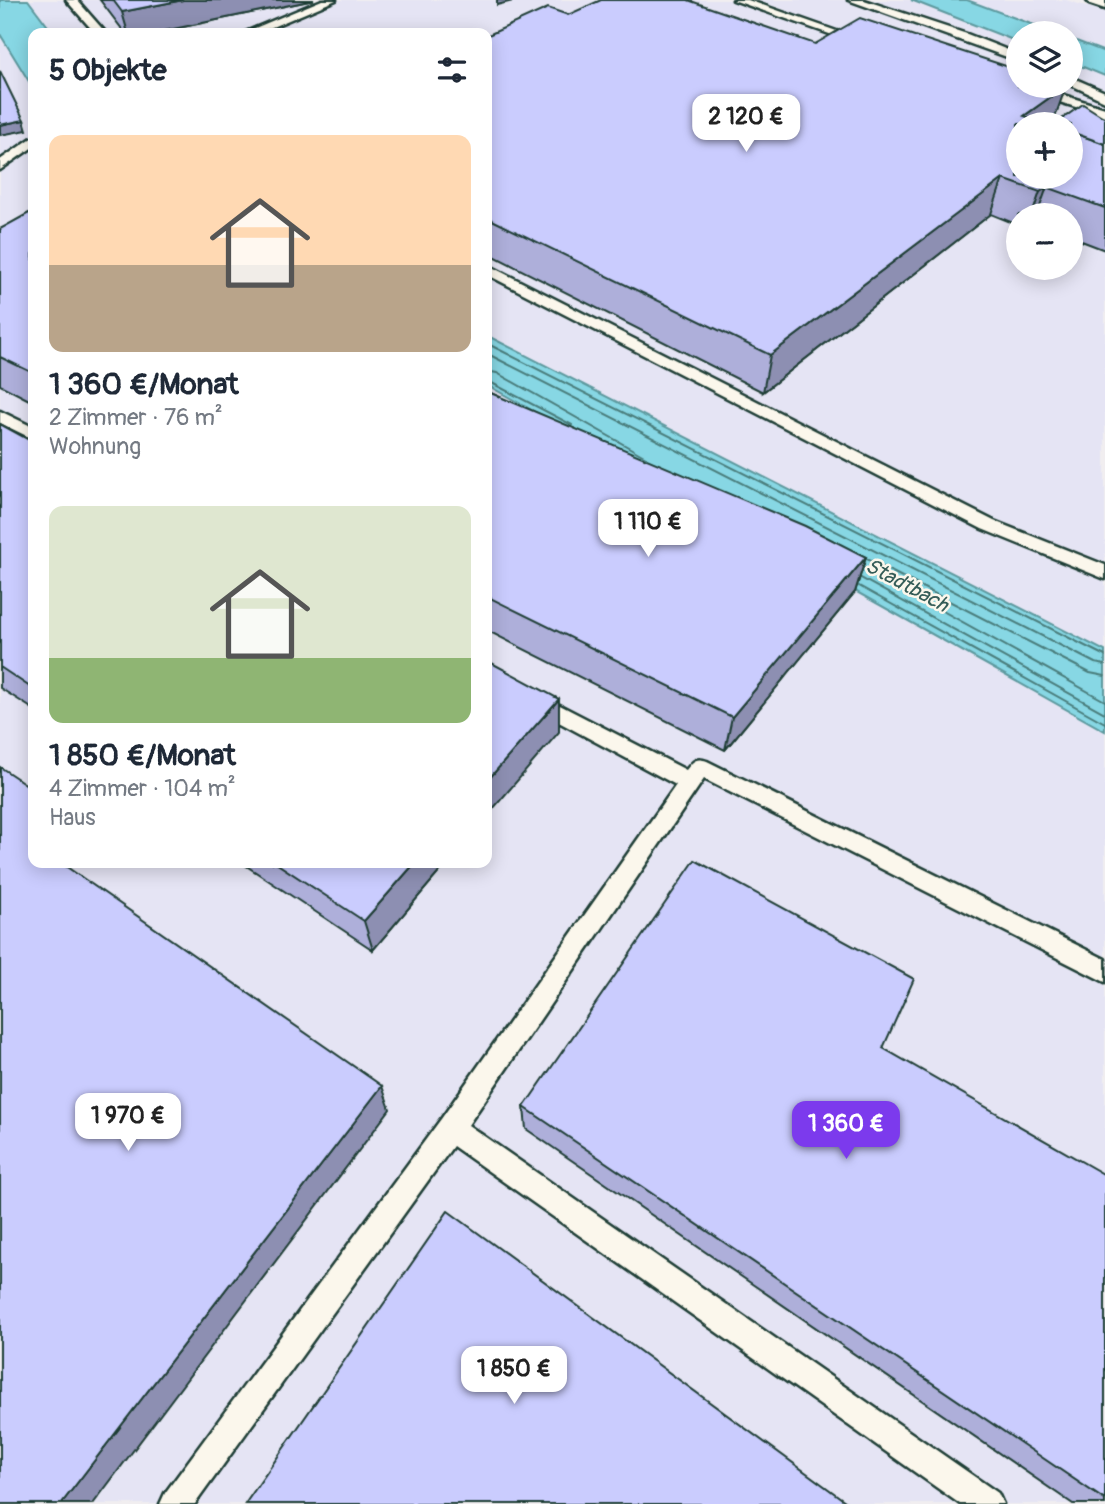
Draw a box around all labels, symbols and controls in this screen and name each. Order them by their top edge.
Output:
map controls [1006,21,1083,280]
button: layers [1006,21,1083,98]
icon: filters [433,51,471,89]
text: 5 Objekte [49,52,167,89]
pin: 2 120 € [681,94,811,154]
text: 2 120 € [708,102,784,131]
button: + [1006,112,1083,189]
icon: home [197,180,323,306]
button: − [1006,203,1083,280]
text: 1 360 €/Monat [49,366,239,403]
text: 2 Zimmer · 76 m² [49,403,223,432]
text: Wohnung [49,432,141,461]
pin: 1 110 € [583,500,713,559]
text: 1 110 € [614,507,682,536]
icon: home [197,551,323,677]
water label: Stadtbach [861,552,954,619]
text: 1 850 €/Monat [49,737,236,774]
text: 4 Zimmer · 104 m² [49,774,236,803]
text: Haus [49,803,96,832]
pin: 1 970 € [63,1094,193,1153]
text: 1 970 € [91,1101,165,1130]
pin: 1 360 € [781,1102,911,1161]
text: 1 360 € [808,1109,884,1138]
pin: 1 850 € [449,1346,579,1406]
text: 1 850 € [477,1354,551,1383]

